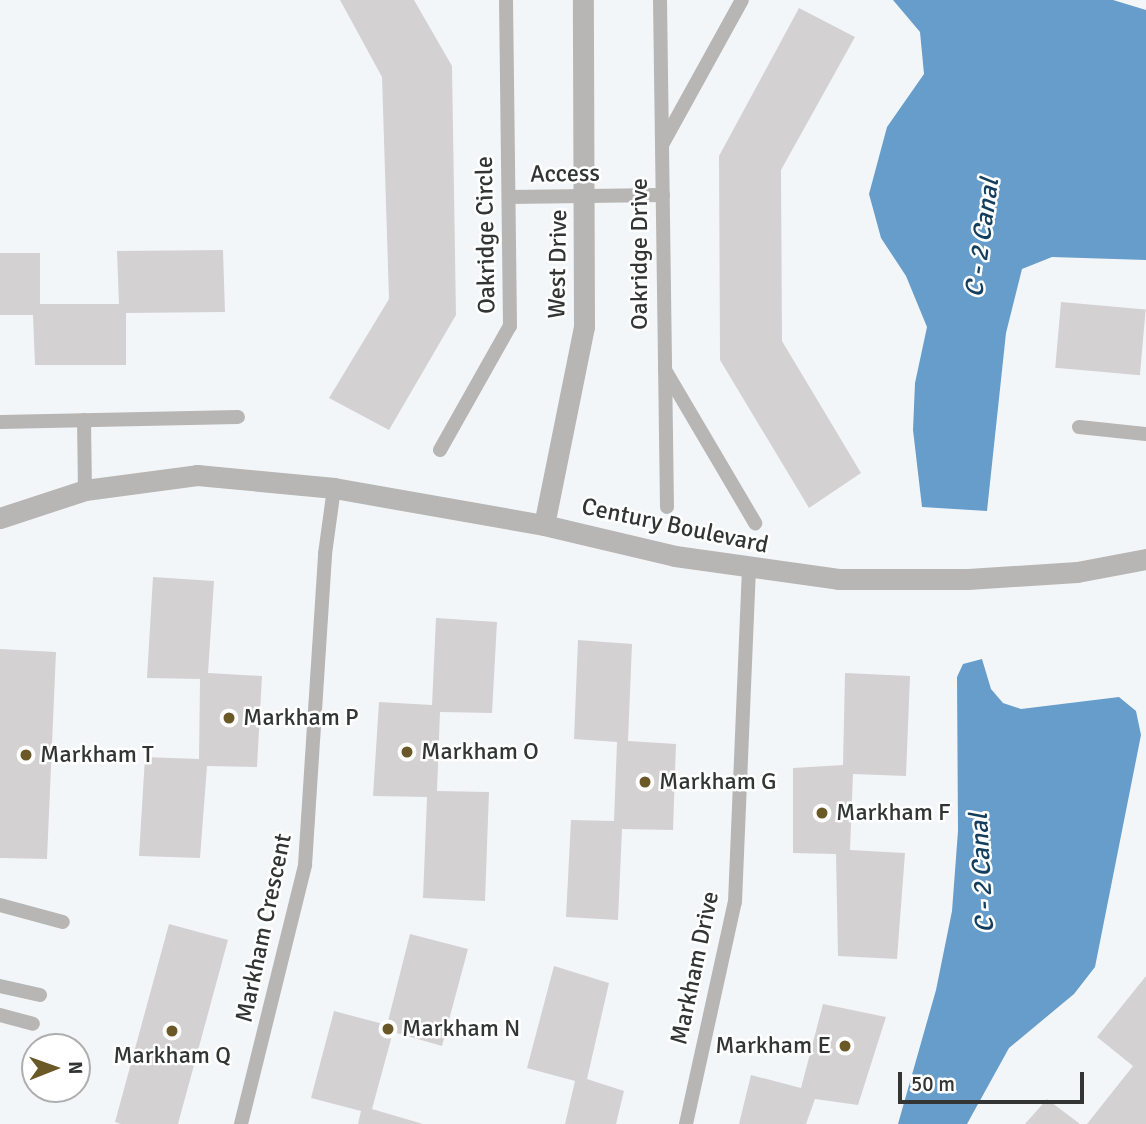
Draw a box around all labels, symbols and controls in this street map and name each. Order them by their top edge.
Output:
street label: Oakridge Circle [470,156,502,314]
street label: Access [530,159,600,189]
water label: C - 2 Canal [959,177,1007,299]
street label: Oakridge Drive [626,178,654,330]
street label: West Drive [543,209,573,319]
street label: Century Boulevard [579,492,771,560]
place label: Markham P [243,704,359,732]
marker: Markham P [221,710,237,726]
place label: Markham O [421,738,539,766]
place label: Markham T [40,741,154,769]
marker: Markham O [399,744,415,760]
marker: Markham T [18,747,34,763]
place label: Markham G [659,768,776,796]
marker: Markham G [637,774,653,790]
place label: Markham F [836,799,951,827]
marker: Markham F [814,805,830,821]
water label: C - 2 Canal [964,812,1002,934]
street label: Markham Crescent [230,831,298,1025]
street label: Markham Drive [665,889,725,1047]
place label: Markham N [402,1015,520,1043]
marker: Markham N [380,1021,396,1037]
marker: Markham Q [164,1023,180,1039]
place label: Markham E [715,1032,831,1060]
north arrow [21,1033,91,1103]
marker: Markham E [837,1038,853,1054]
place label: Markham Q [113,1042,231,1070]
scale bar [901,1058,1086,1102]
text: N [63,1061,87,1074]
text: 50 m [911,1071,955,1097]

